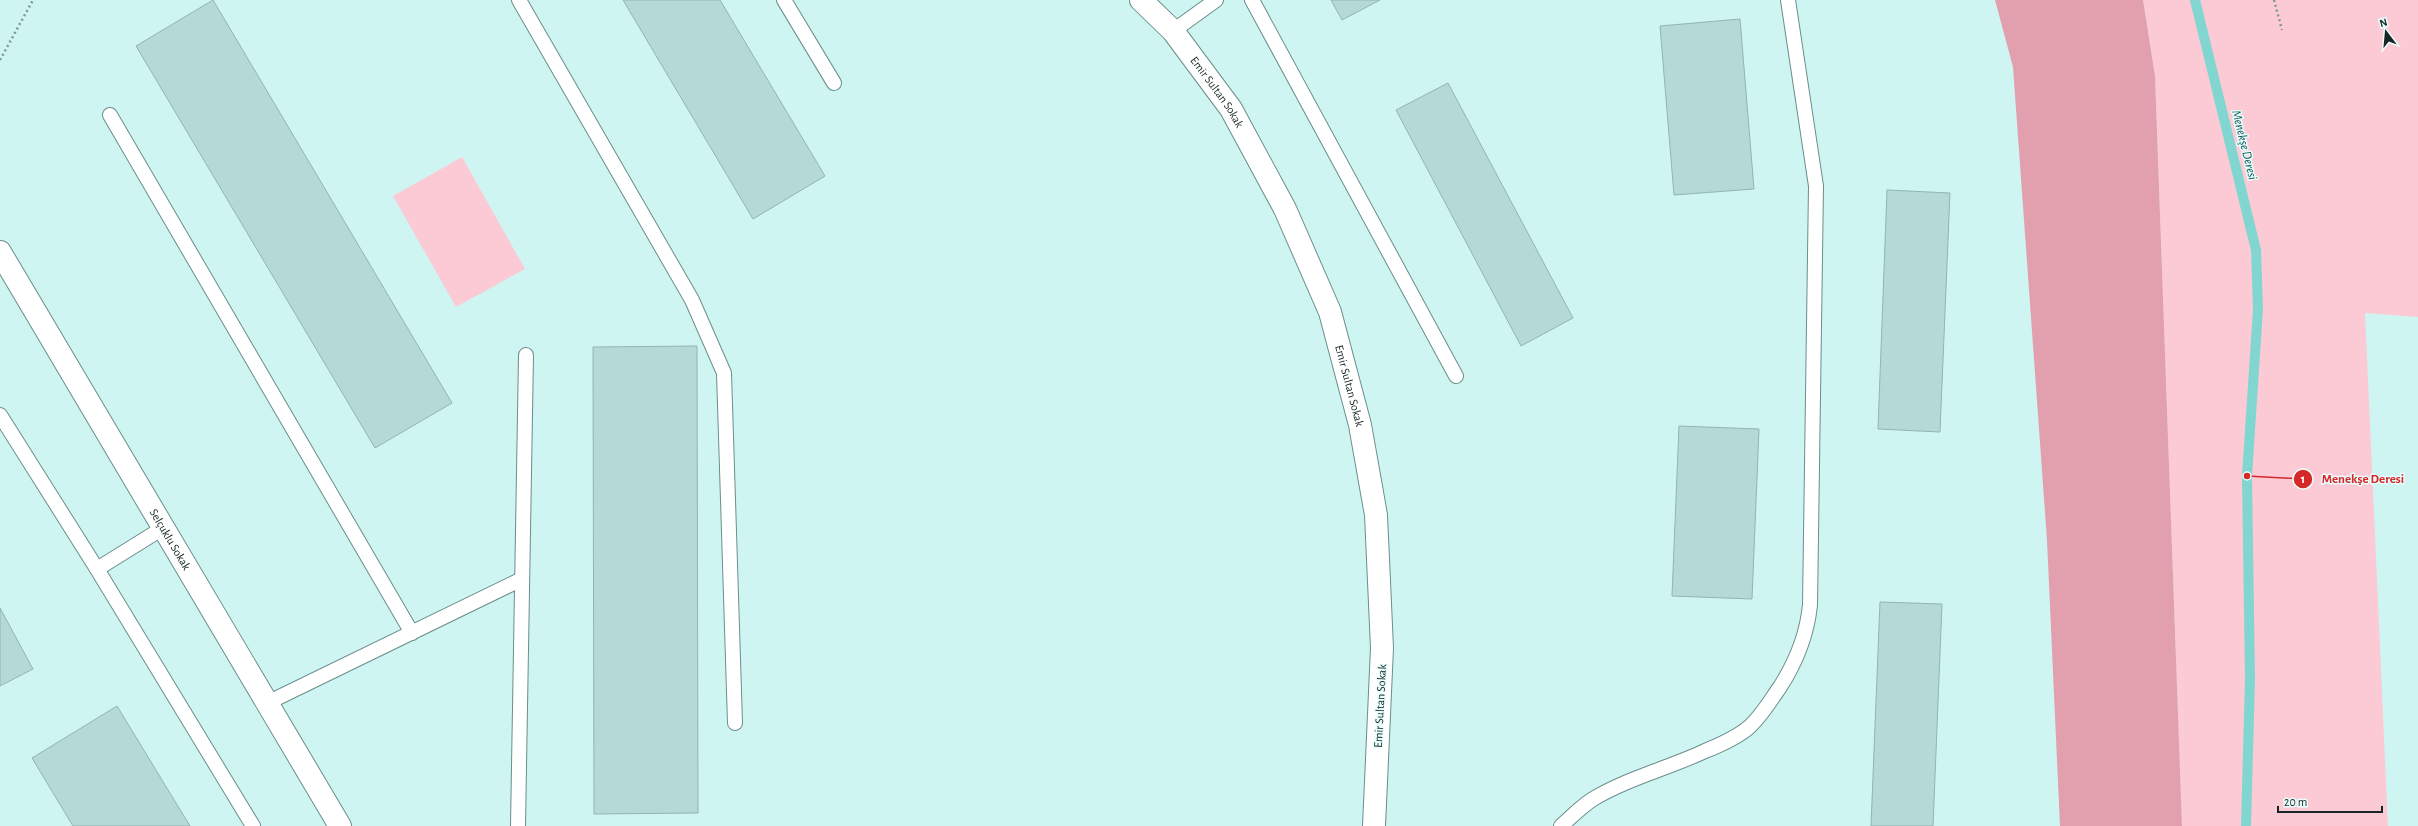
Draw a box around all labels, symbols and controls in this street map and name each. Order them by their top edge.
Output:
north arrow [2366,12,2406,52]
text: N [2378,17,2389,29]
street label: Emir Sultan Sokak [1188,54,1246,130]
water label: Menekşe Deresi [2229,109,2259,181]
street label: Emir Sultan Sokak [1333,344,1366,428]
callout: Menekşe Deresi [2293,466,2412,491]
text: 1 [2301,473,2305,485]
text: Menekşe Deresi [2322,473,2404,486]
street label: Selçuklu Sokak [148,507,193,573]
street label: Emir Sultan Sokak [1372,663,1388,748]
scale bar [2278,788,2382,814]
text: 20 m [2284,796,2307,808]

